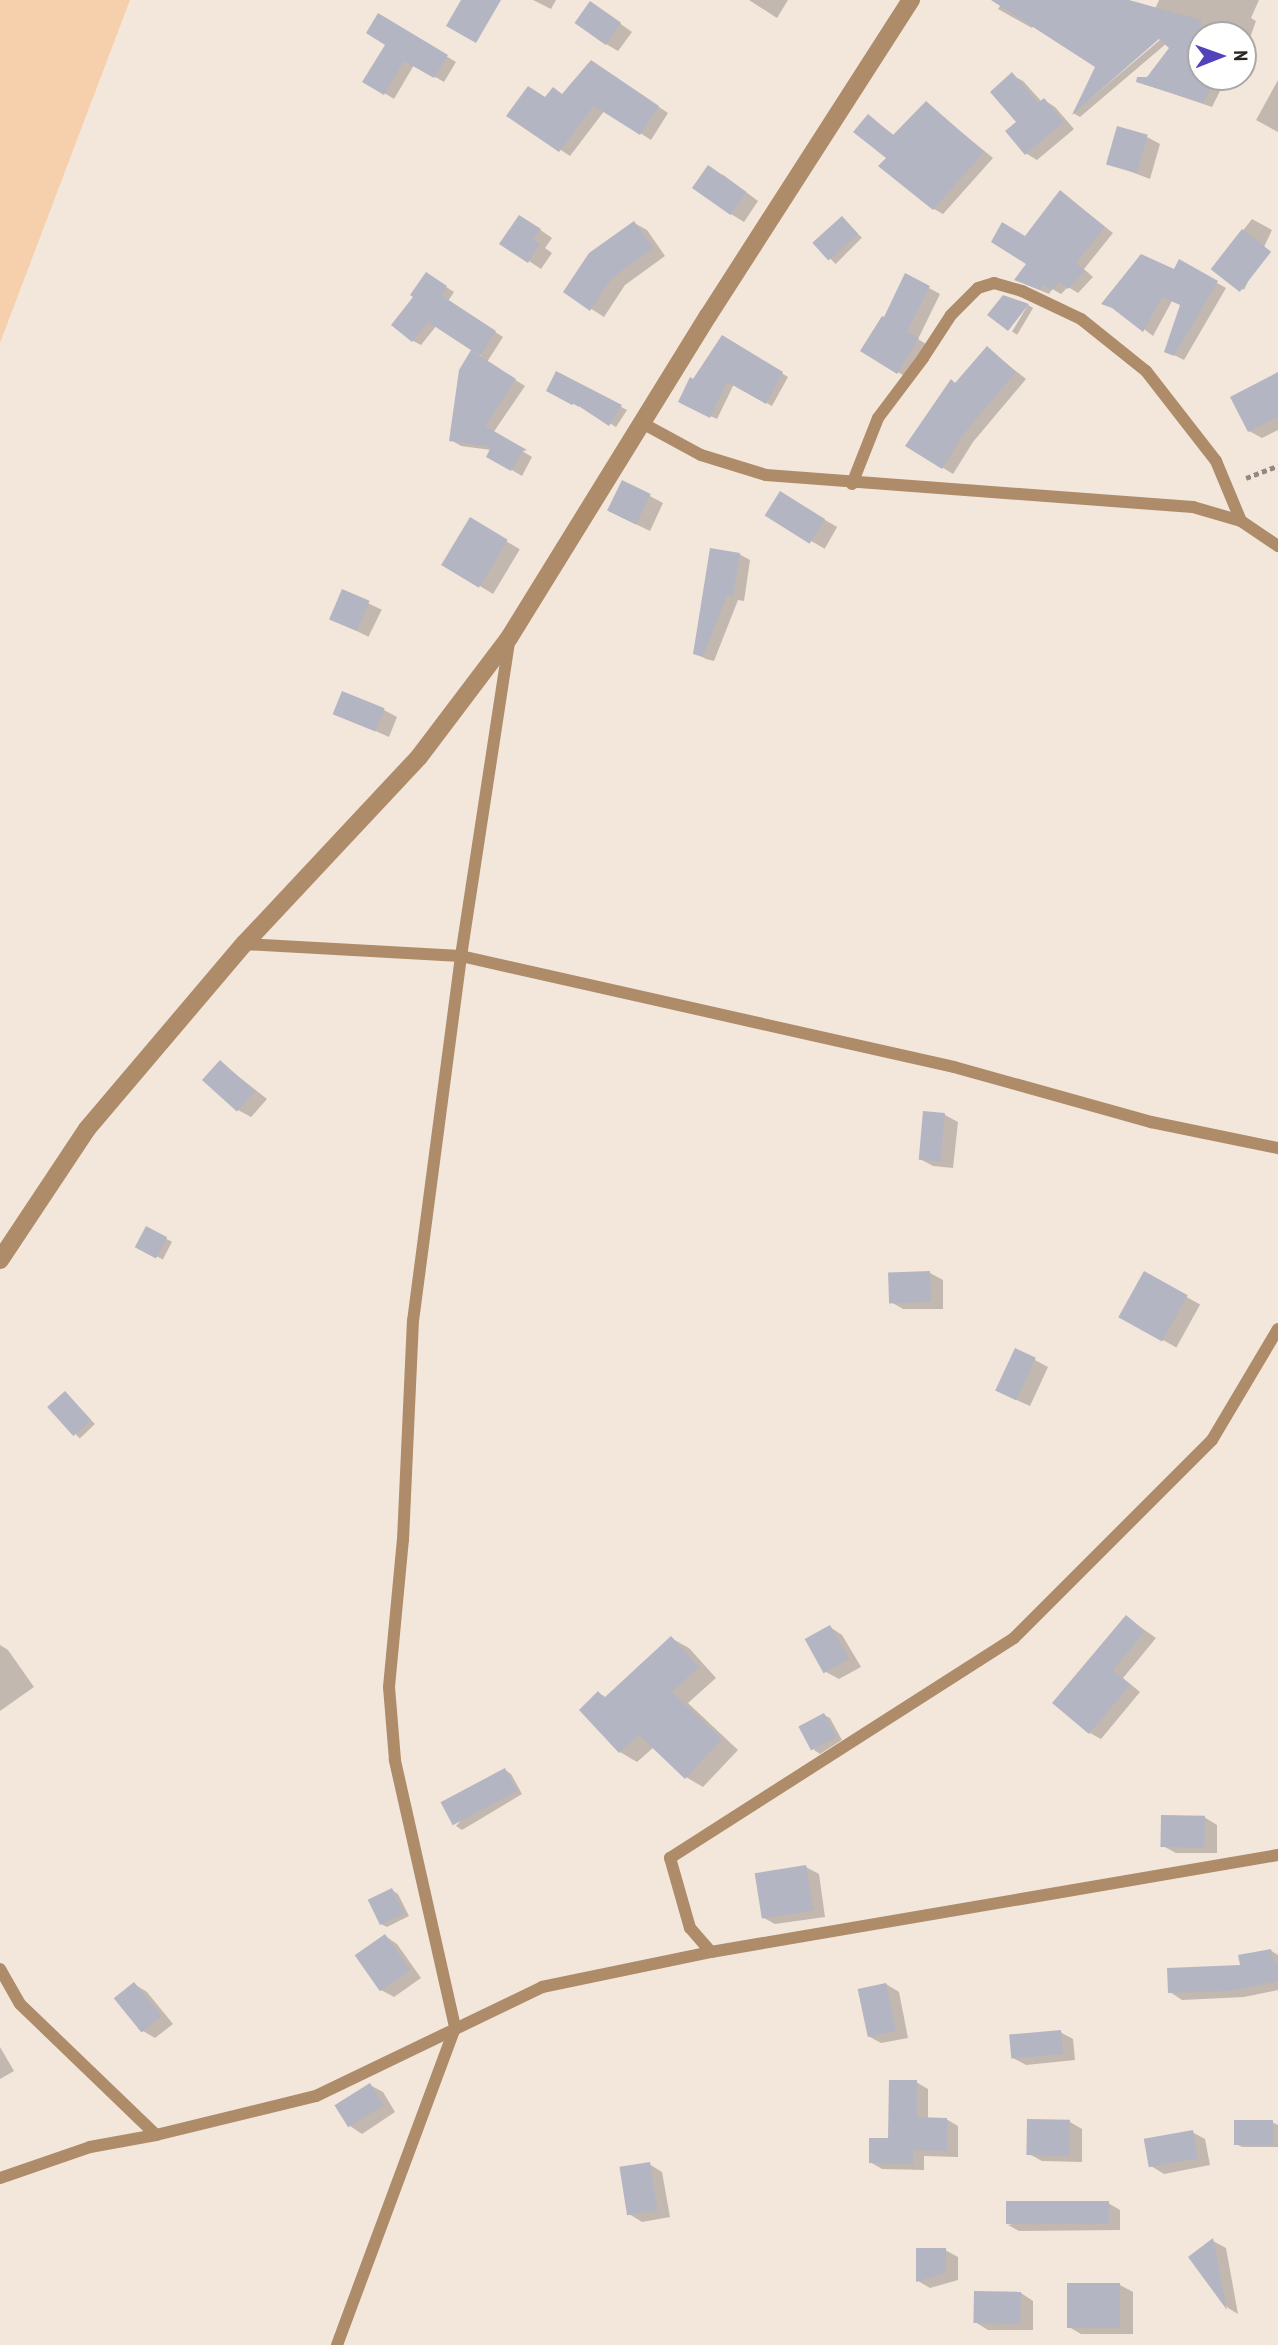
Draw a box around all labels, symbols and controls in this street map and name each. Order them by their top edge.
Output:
north arrow [1187,21,1257,91]
text: N [1229,50,1253,61]

